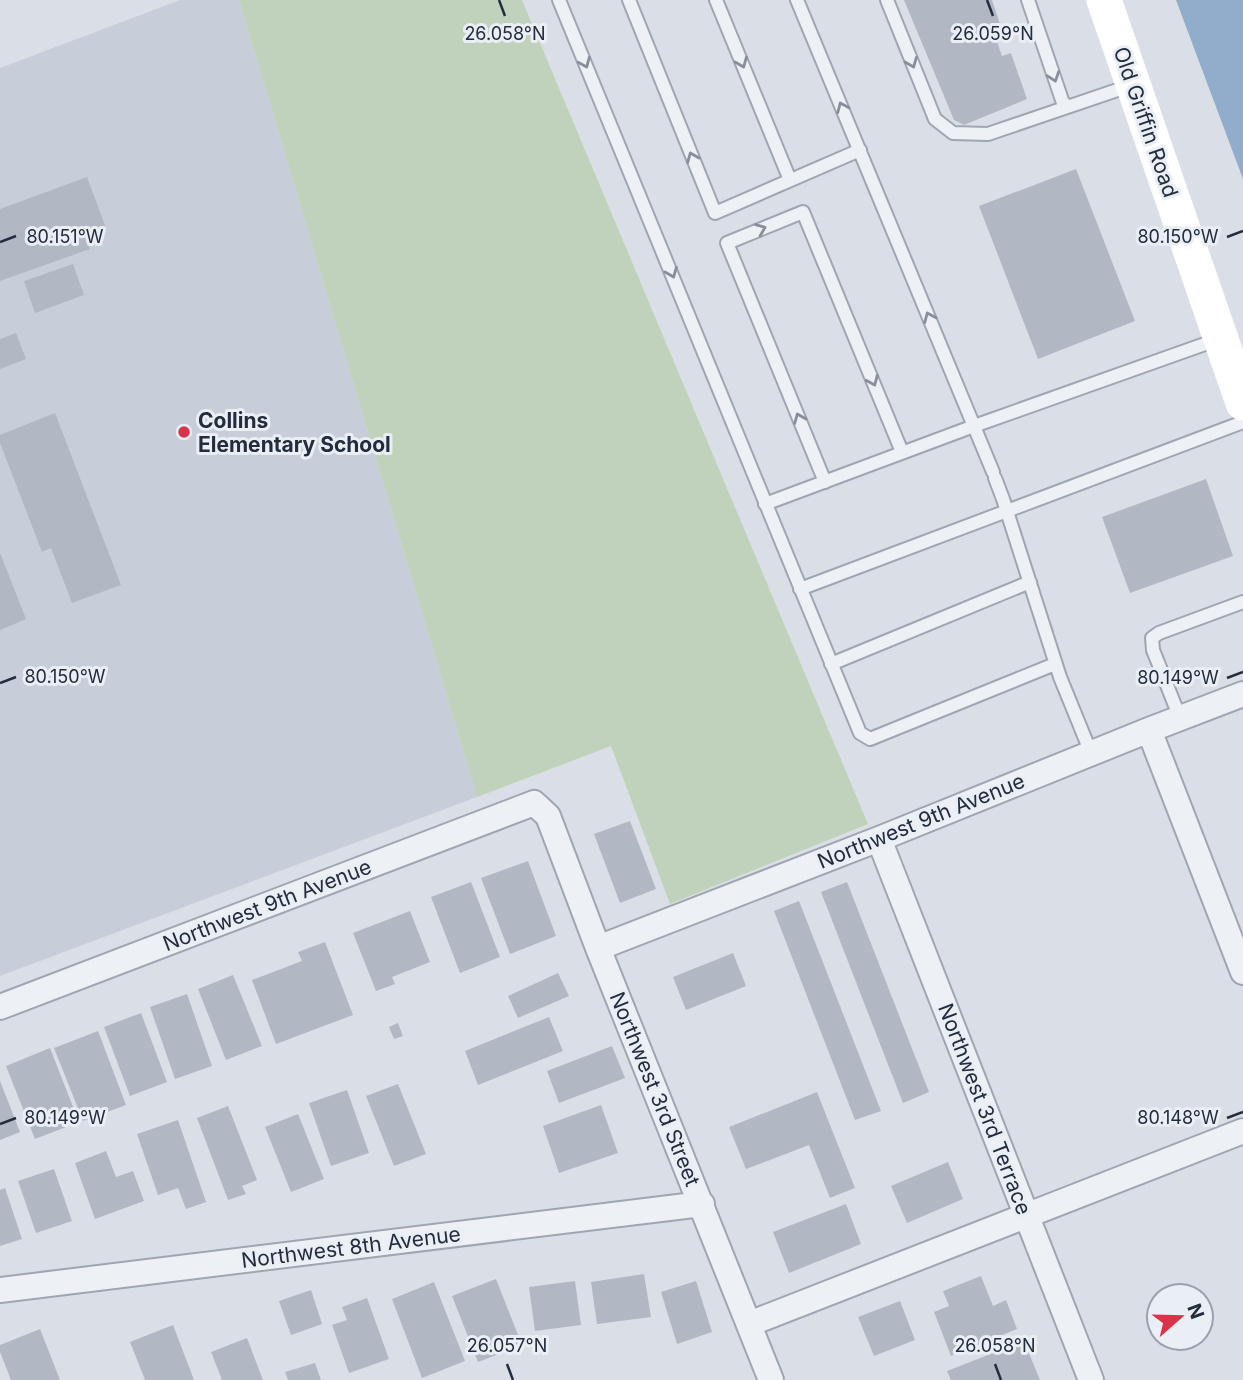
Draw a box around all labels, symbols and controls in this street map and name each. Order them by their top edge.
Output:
text: 26.058°N [464,23,546,44]
text: 26.059°N [952,23,1034,44]
street label: Old Griffin Road [1109,43,1183,201]
one-way arrow [577,56,591,68]
one-way arrow [733,56,747,68]
one-way arrow [904,57,918,69]
one-way arrow [1046,71,1060,83]
one-way arrow [836,102,850,115]
one-way arrow [687,151,701,163]
one-way arrow [755,223,767,237]
text: 80.151°W [26,226,104,247]
text: 80.150°W [1137,226,1219,247]
one-way arrow [664,267,678,279]
one-way arrow [924,312,938,324]
one-way arrow [865,374,879,386]
place label: Collins Elementary School [198,408,391,457]
one-way arrow [794,413,808,425]
marker: Collins Elementary School [176,424,192,440]
text: 80.150°W [24,666,106,687]
text: 80.149°W [1137,667,1219,688]
street label: Northwest 9th Avenue [814,768,1028,874]
street label: Northwest 9th Avenue [159,854,375,956]
street label: Northwest 3rd Street [605,988,705,1190]
street label: Northwest 3rd Terrace [933,1000,1037,1218]
text: 80.149°W [24,1107,106,1128]
text: 80.148°W [1137,1107,1219,1128]
street label: Northwest 8th Avenue [240,1221,462,1273]
north arrow [1145,1282,1215,1352]
text: N [1182,1301,1209,1322]
text: 26.057°N [467,1335,547,1356]
text: 26.058°N [954,1335,1036,1356]

